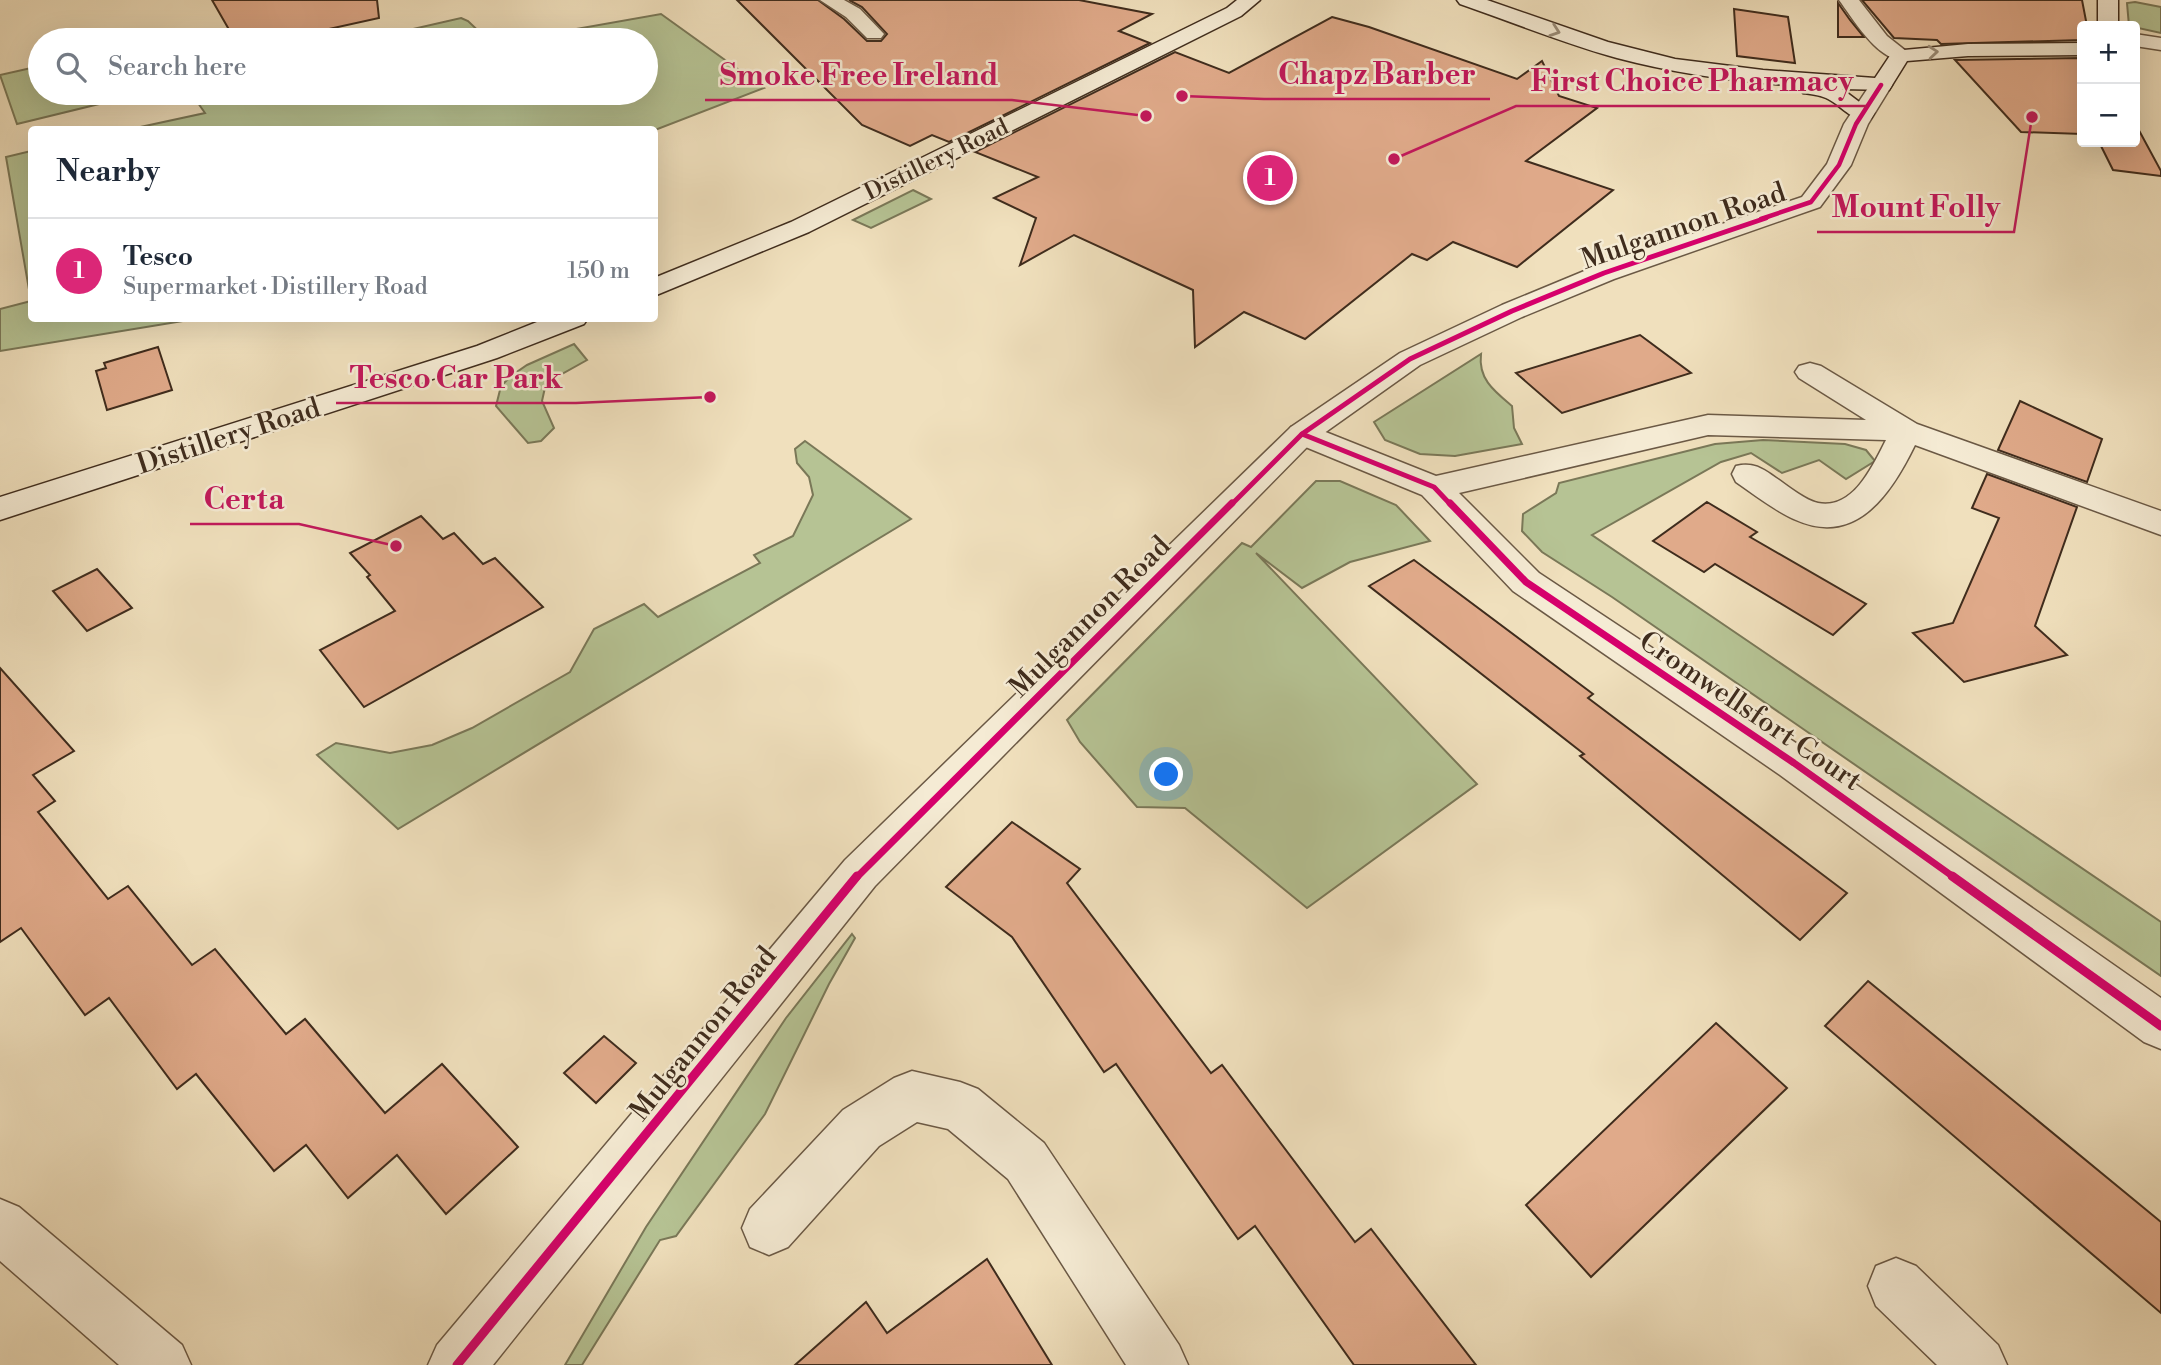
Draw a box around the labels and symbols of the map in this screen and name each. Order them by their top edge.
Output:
one-way arrow [1548,23,1560,37]
one-way arrow [1927,45,1938,60]
callout: Chapz Barber [1264,48,1490,99]
callout: Smoke Free Ireland [705,49,1012,100]
callout: First Choice Pharmacy [1516,55,1867,106]
text: Chapz Barber [1278,56,1476,94]
text: Smoke Free Ireland [719,57,999,95]
text: First Choice Pharmacy [1531,63,1854,101]
street label: Distillery Road [860,113,1013,207]
pin: 1 [1247,152,1293,204]
street label: Mulgannon Road [1577,175,1791,278]
callout: Mount Folly [1817,181,2014,232]
text: Mount Folly [1832,189,2001,227]
callout: Tesco Car Park [336,352,576,403]
text: Tesco Car Park [350,360,563,398]
street label: Distillery Road [132,390,325,483]
callout: Certa [190,473,299,524]
text: Certa [203,481,285,519]
street label: Mulgannon Road [1002,529,1178,705]
street label: Cromwellsfort Court [1632,624,1868,799]
your location [1149,757,1183,791]
street label: Mulgannon Road [622,940,784,1128]

